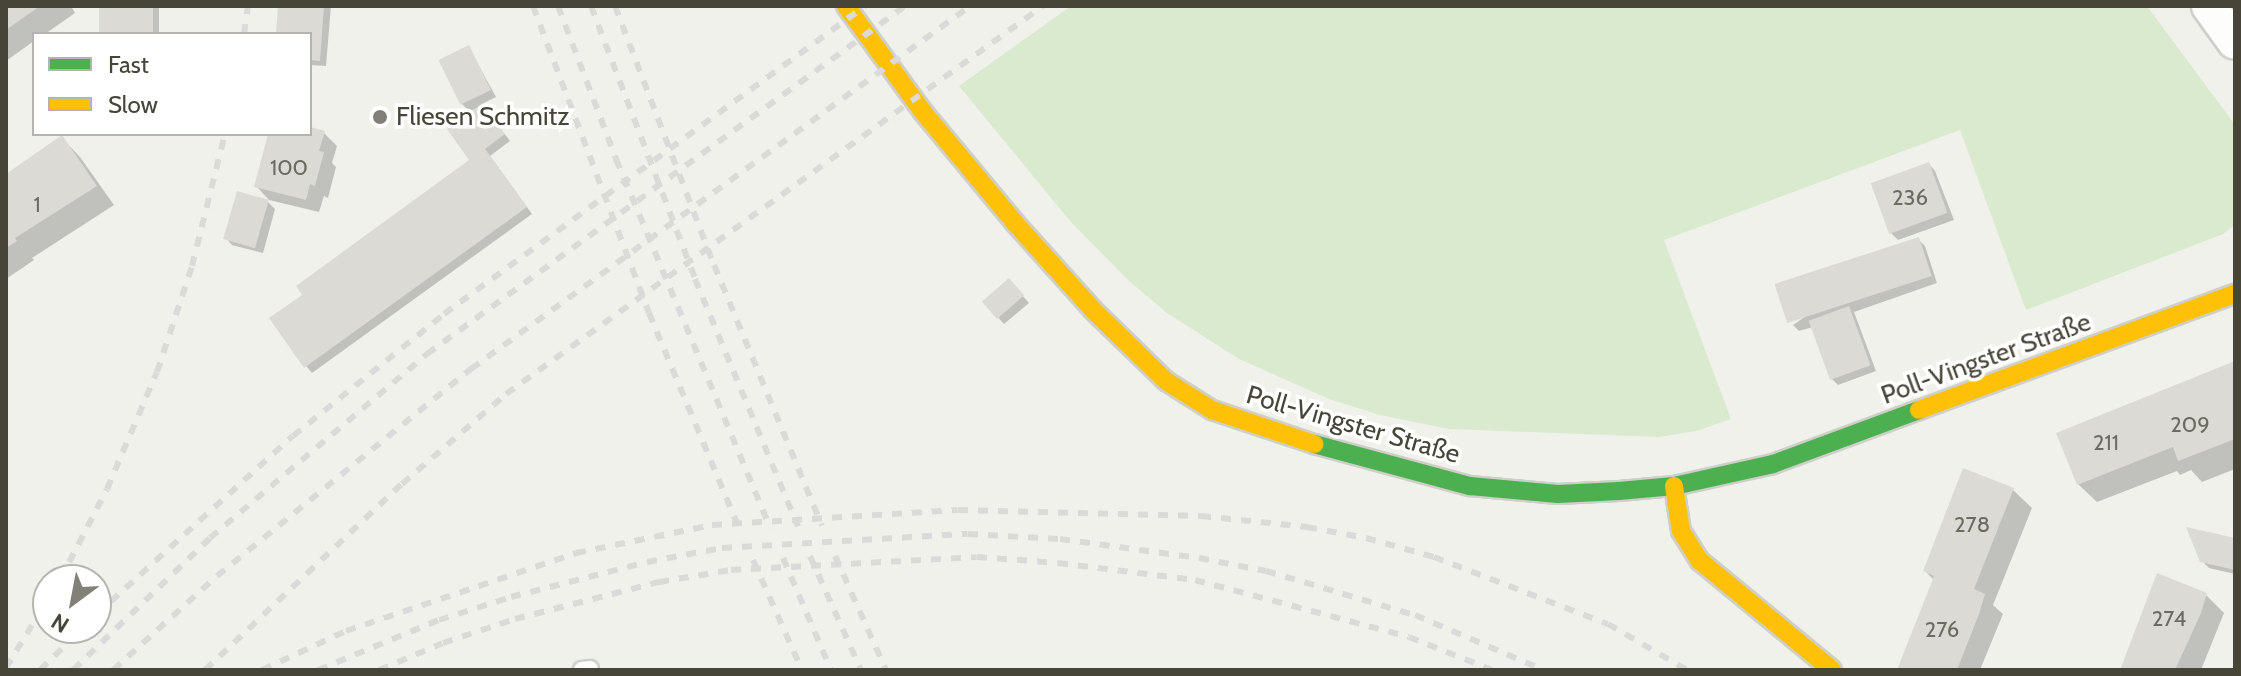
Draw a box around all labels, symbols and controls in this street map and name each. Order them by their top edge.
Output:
legend [32,32,312,136]
text: Fast [108,50,149,79]
text: Slow [108,90,158,119]
place label: Fliesen Schmitz [396,101,569,133]
marker: Fliesen Schmitz [371,108,389,126]
house number: 100 [270,155,308,181]
house number: 236 [1892,185,1928,211]
house number: 1 [33,192,41,218]
street label: Poll-Vingster Straße [1877,307,2095,411]
street label: Poll-Vingster Straße [1243,380,1463,470]
house number: 209 [2170,412,2210,438]
house number: 211 [2093,430,2119,456]
house number: 278 [1954,512,1990,538]
north arrow [32,564,112,644]
house number: 274 [2152,606,2186,632]
text: N [46,608,74,639]
house number: 276 [1925,617,1959,643]

